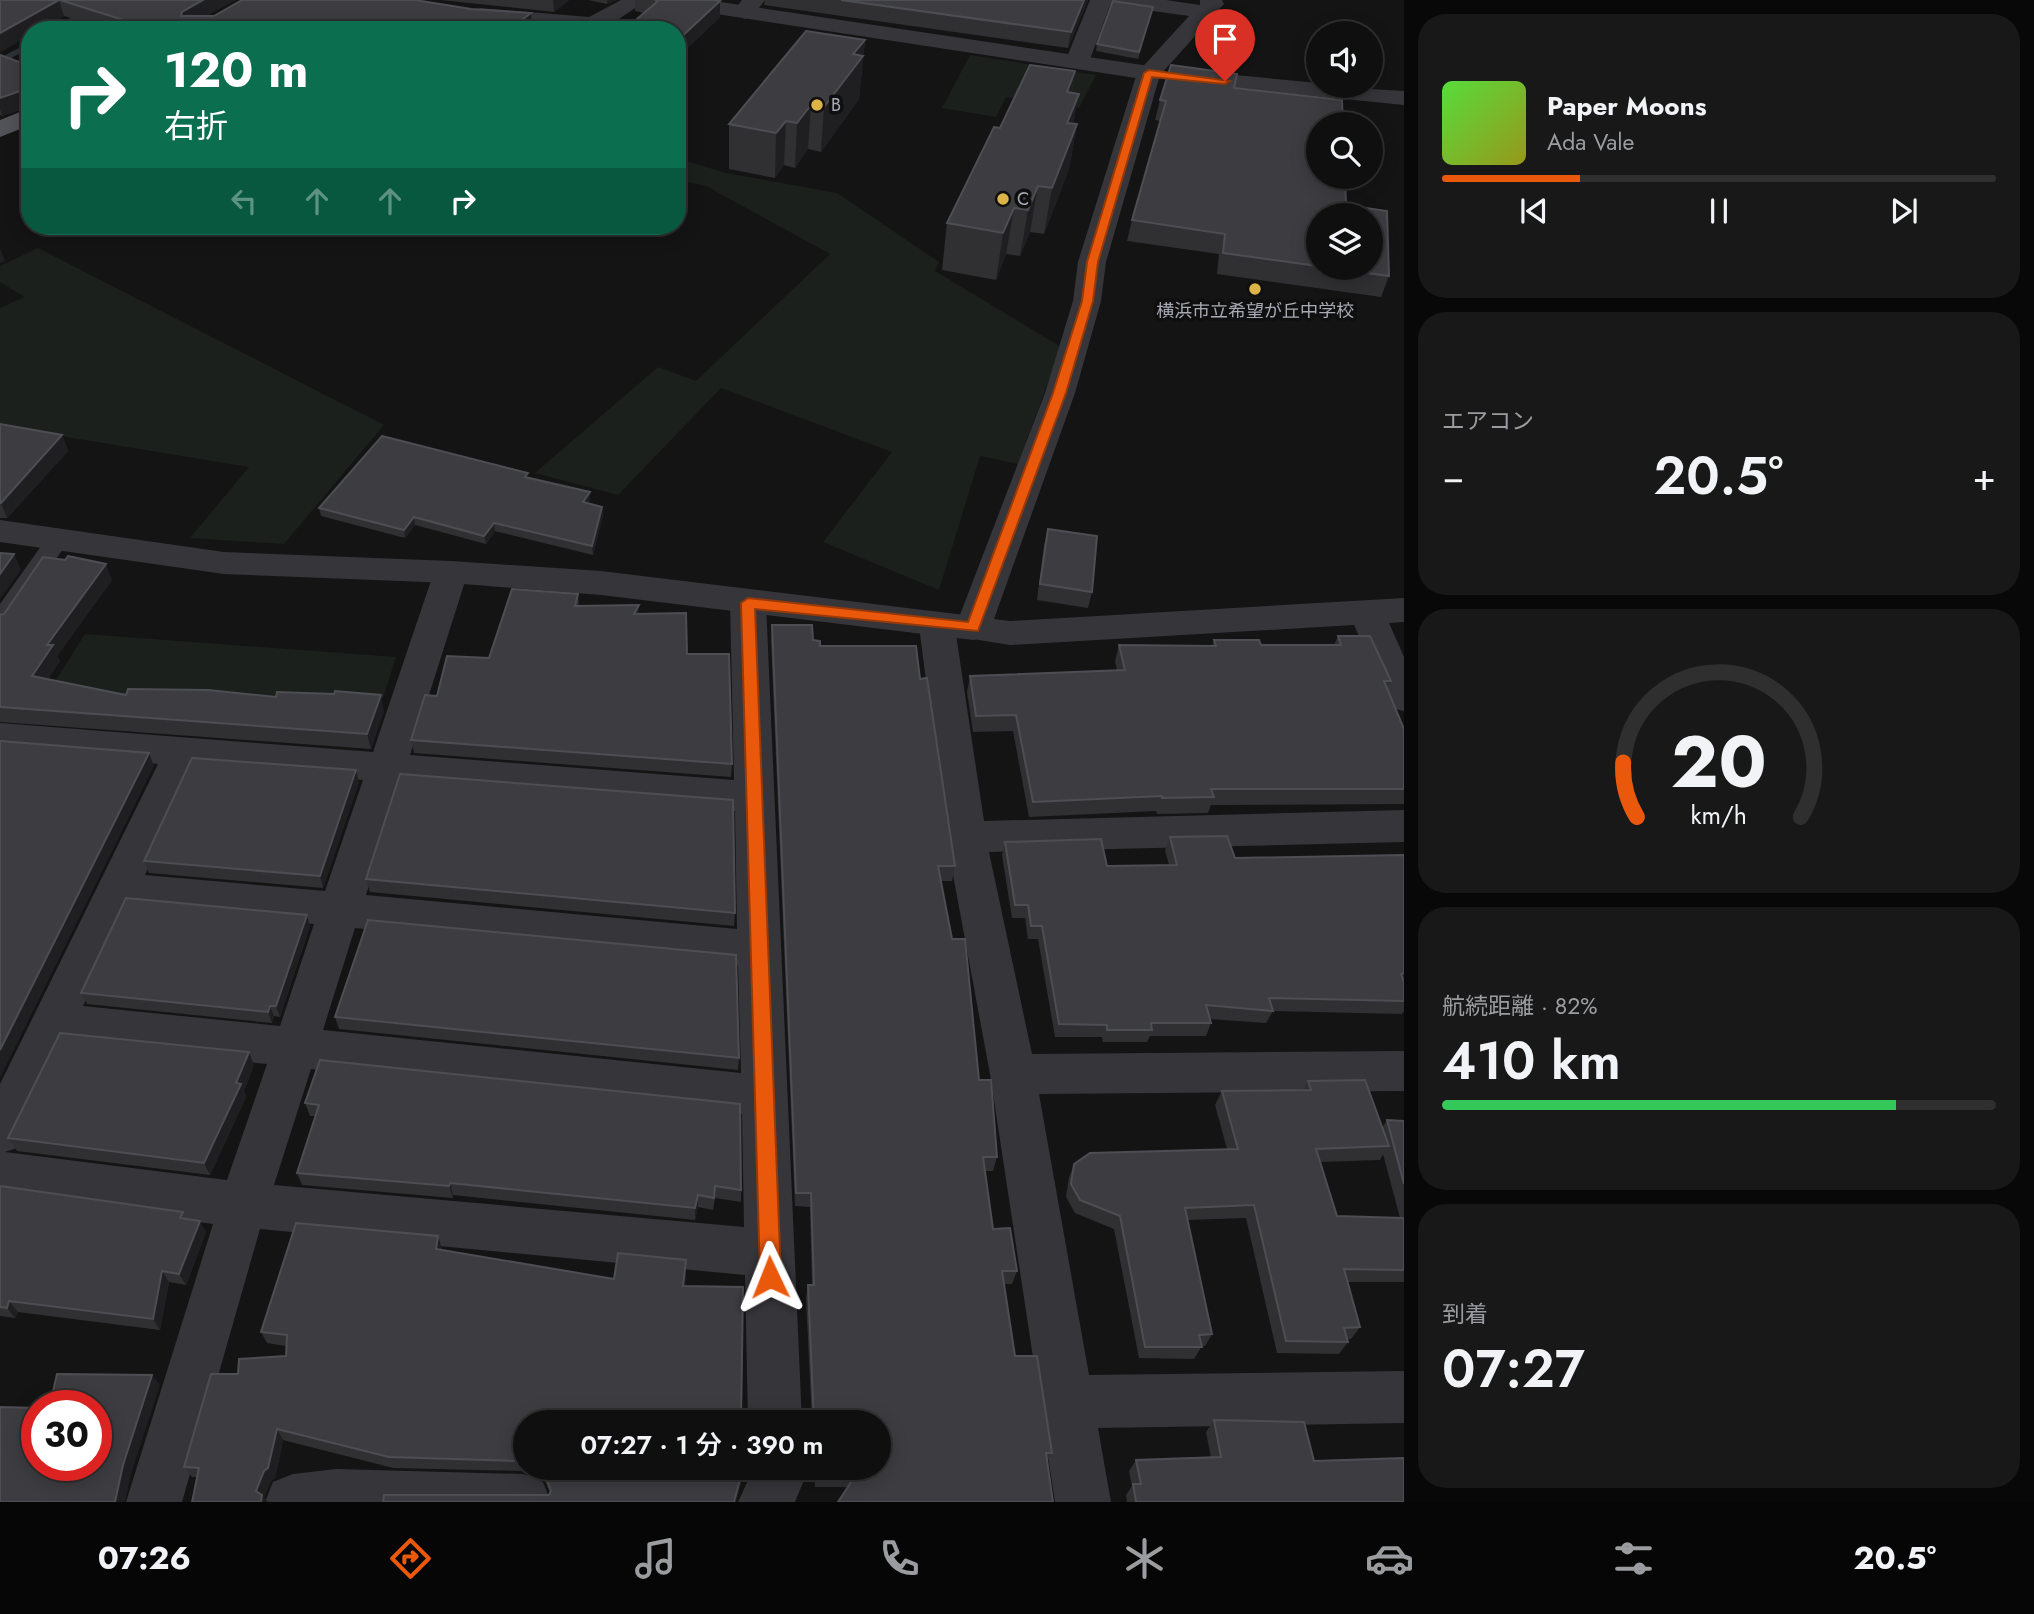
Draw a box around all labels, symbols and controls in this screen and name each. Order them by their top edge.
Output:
pin [1195,9,1255,81]
icon: arrive [1206,20,1244,58]
map controls [1306,21,1383,280]
button: sound [1306,21,1383,98]
text: 120 m [164,35,308,105]
icon: right [49,49,140,140]
text: Paper Moons [1547,87,1707,125]
place label: B [831,92,841,118]
marker: B [809,97,825,113]
text: 右折 [164,103,228,149]
button: search [1306,112,1383,189]
text: Ada Vale [1547,125,1634,159]
icon: left [225,182,263,220]
icon: ahead [298,182,336,220]
icon: ahead [371,182,409,220]
icon: right [444,182,482,220]
place label: C [1017,186,1029,212]
marker: C [995,191,1011,207]
icon: previous [1515,192,1553,230]
icon: pause [1700,192,1738,230]
icon: next [1885,192,1923,230]
button: layers [1306,203,1383,280]
marker: 横浜市立希望が丘中学校 [1247,281,1263,297]
place label: 横浜市立希望が丘中学校 [1156,298,1354,324]
text: エアコン [1442,404,1534,438]
text: 20.5° [1654,438,1783,514]
text: − [1442,449,1464,504]
text: + [1973,449,1996,504]
text: 20 [1671,709,1767,814]
text: km/h [1691,797,1747,833]
text: 航続距離 · 82% [1442,989,1598,1023]
text: 410 km [1442,1023,1621,1099]
position arrow [733,1240,807,1314]
text: 到着 [1442,1297,1488,1331]
text: 07:27 [1442,1331,1585,1407]
speed limit sign: 30 [21,1390,112,1481]
text: 07:27 · 1 分 · 390 m [580,1426,824,1464]
icon: directions [386,1534,435,1583]
icon: music [631,1534,680,1583]
icon: phone [875,1534,924,1583]
icon: climate [1120,1534,1169,1583]
icon: car [1365,1534,1414,1583]
icon: filters [1609,1534,1658,1583]
text: 07:26 [98,1535,191,1581]
text: 20.5° [1854,1535,1936,1581]

